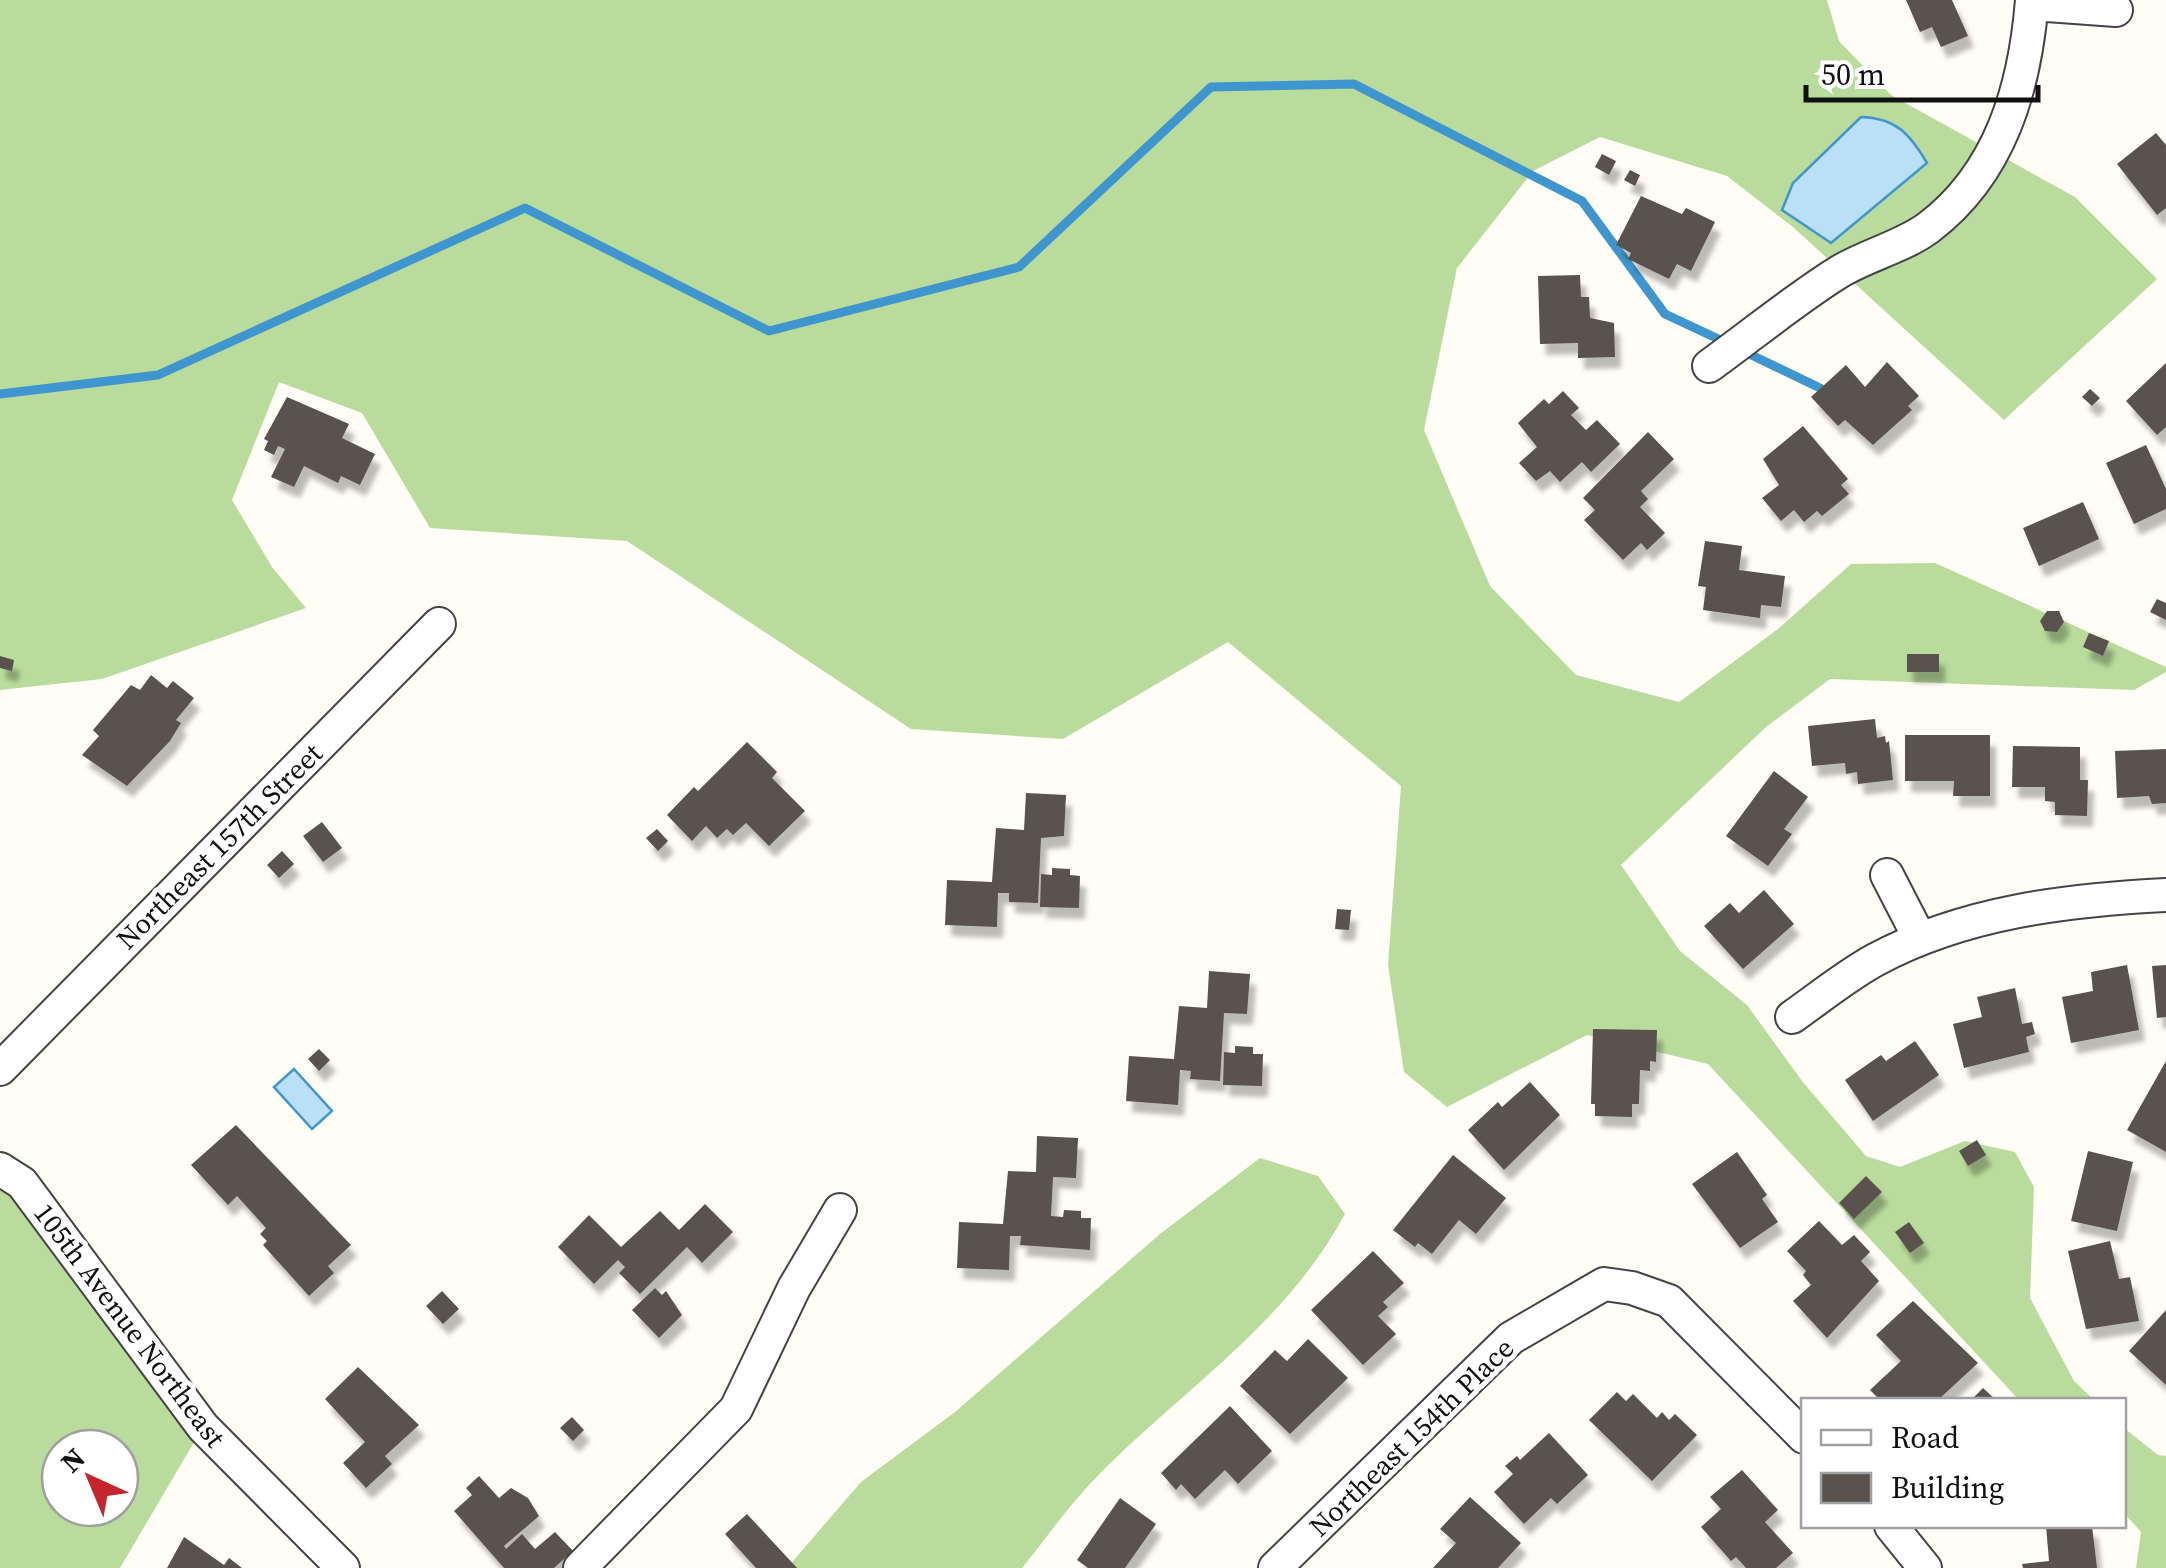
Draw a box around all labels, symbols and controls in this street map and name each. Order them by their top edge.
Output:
scale bar [1806,40,2038,102]
text: 50 m [1821,54,1885,95]
street label: Northeast 157th Street [108,734,331,957]
street label: 105th Avenue Northeast [26,1195,235,1455]
street label: Northeast 154th Place [1300,1329,1522,1545]
legend [1801,1398,2126,1528]
text: Road [1891,1417,1959,1458]
north arrow [40,1428,140,1528]
text: N [52,1439,93,1481]
text: Building [1891,1467,2004,1508]

